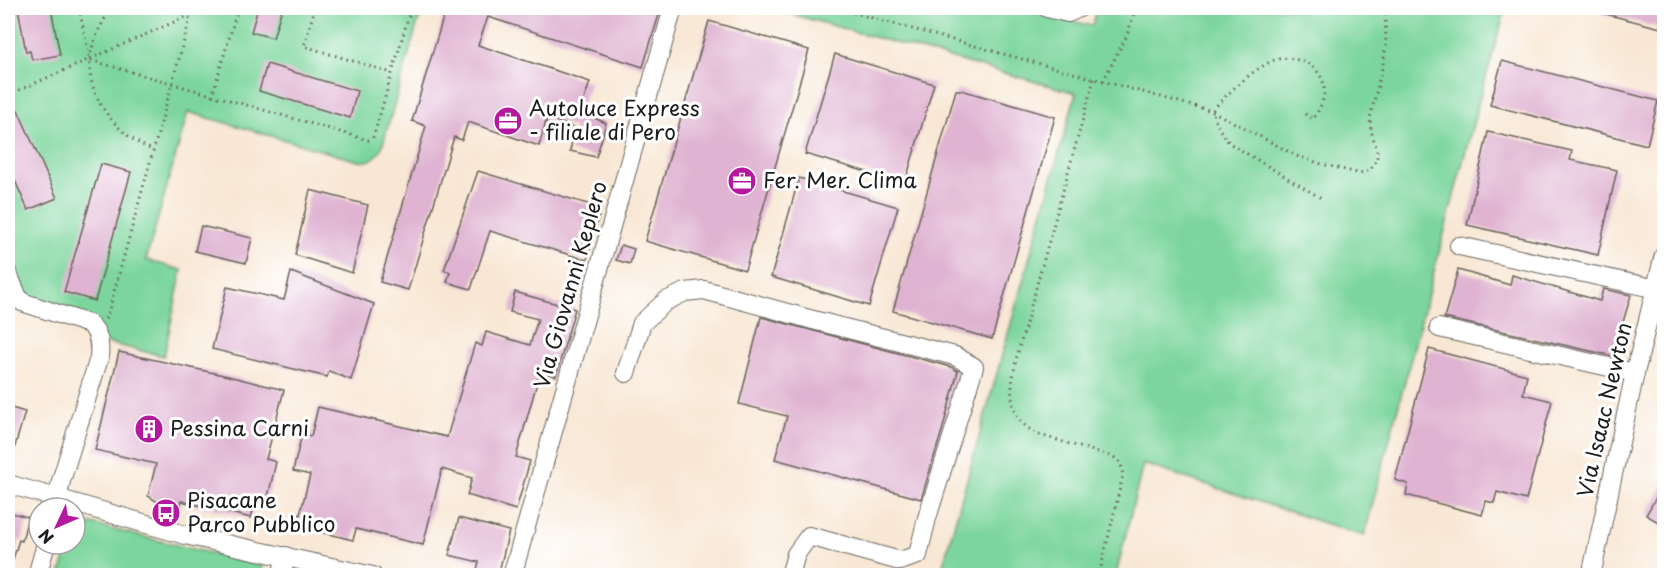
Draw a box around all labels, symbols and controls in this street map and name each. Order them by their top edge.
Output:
place label: Autoluce Express - filiale di Pero [529,91,700,147]
office icon: Autoluce Express - filiale di Pero [492,105,524,137]
place label: Fer. Mer. Clima [763,163,918,195]
office icon: Fer. Mer. Clima [726,165,758,197]
street label: Via Giovanni Keplero [524,177,614,392]
street label: Via Isaac Newton [1567,319,1639,500]
place label: Pessina Carni [170,411,309,443]
building icon: Pessina Carni [133,413,165,445]
place label: Pisacane Parco Pubblico [187,483,335,539]
north arrow [27,496,87,556]
bus stop icon: Pisacane Parco Pubblico [150,497,182,529]
text: N [32,524,59,550]

